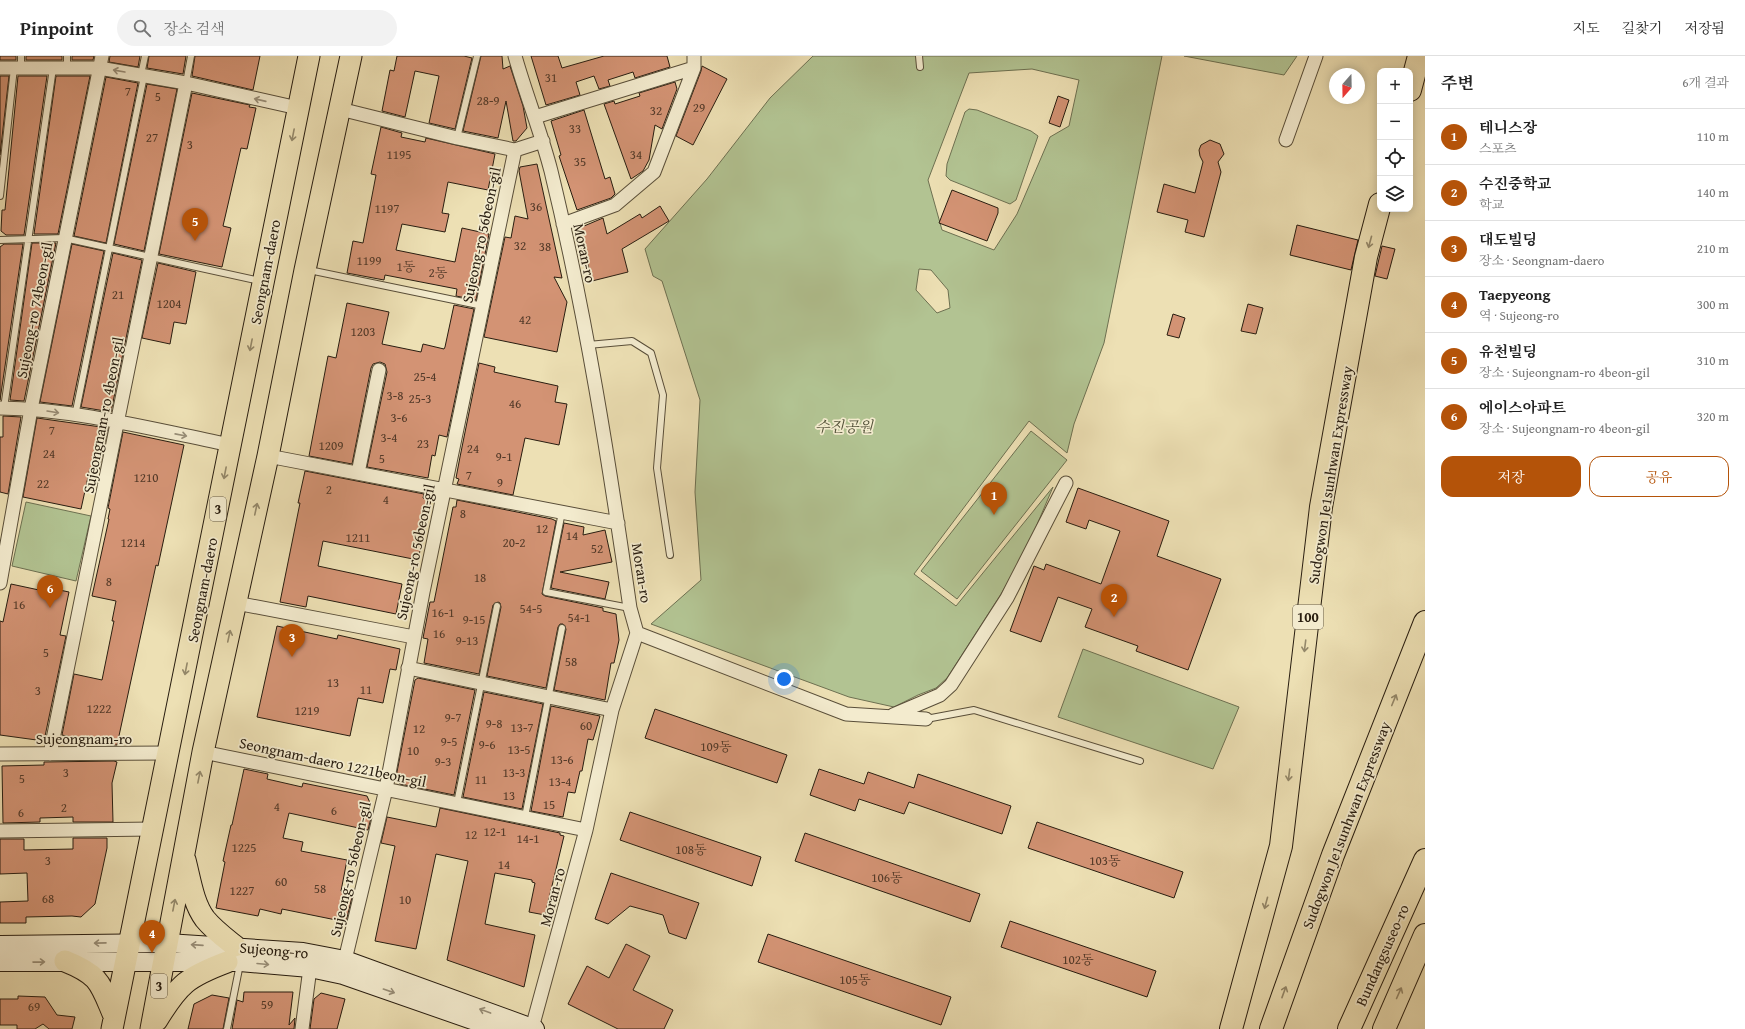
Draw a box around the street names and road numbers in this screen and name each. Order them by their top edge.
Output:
street label: Sujeong-ro 56beon-gil [456,165,506,305]
street label: Seongnam-daero [245,217,286,326]
street label: Moran-ro [568,221,602,285]
street label: Sujeong-ro 74beon-gil [10,240,58,380]
street label: Sujeongnam-ro 4beon-gil [78,335,128,495]
street label: Sudogwon Je1sunhwan Expressway [1302,364,1358,586]
street label: Sujeong-ro 56beon-gil [390,482,440,622]
road number: 3 [210,497,226,521]
street label: Seongnam-daero [182,535,223,644]
street label: Moran-ro [627,542,657,605]
road number: 100 [1293,605,1323,629]
street label: Sudogwon Je1sunhwan Expressway [1297,718,1396,932]
street label: Sujeongnam-ro [36,728,133,749]
street label: Seongnam-daero 1221beon-gil [238,732,428,792]
street label: Sujeong-ro 56beon-gil [324,799,376,939]
street label: Moran-ro [534,865,570,929]
street label: Bundangsuseo-ro [1350,900,1414,1009]
street label: Sujeong-ro [239,937,310,963]
road number: 3 [151,974,167,998]

